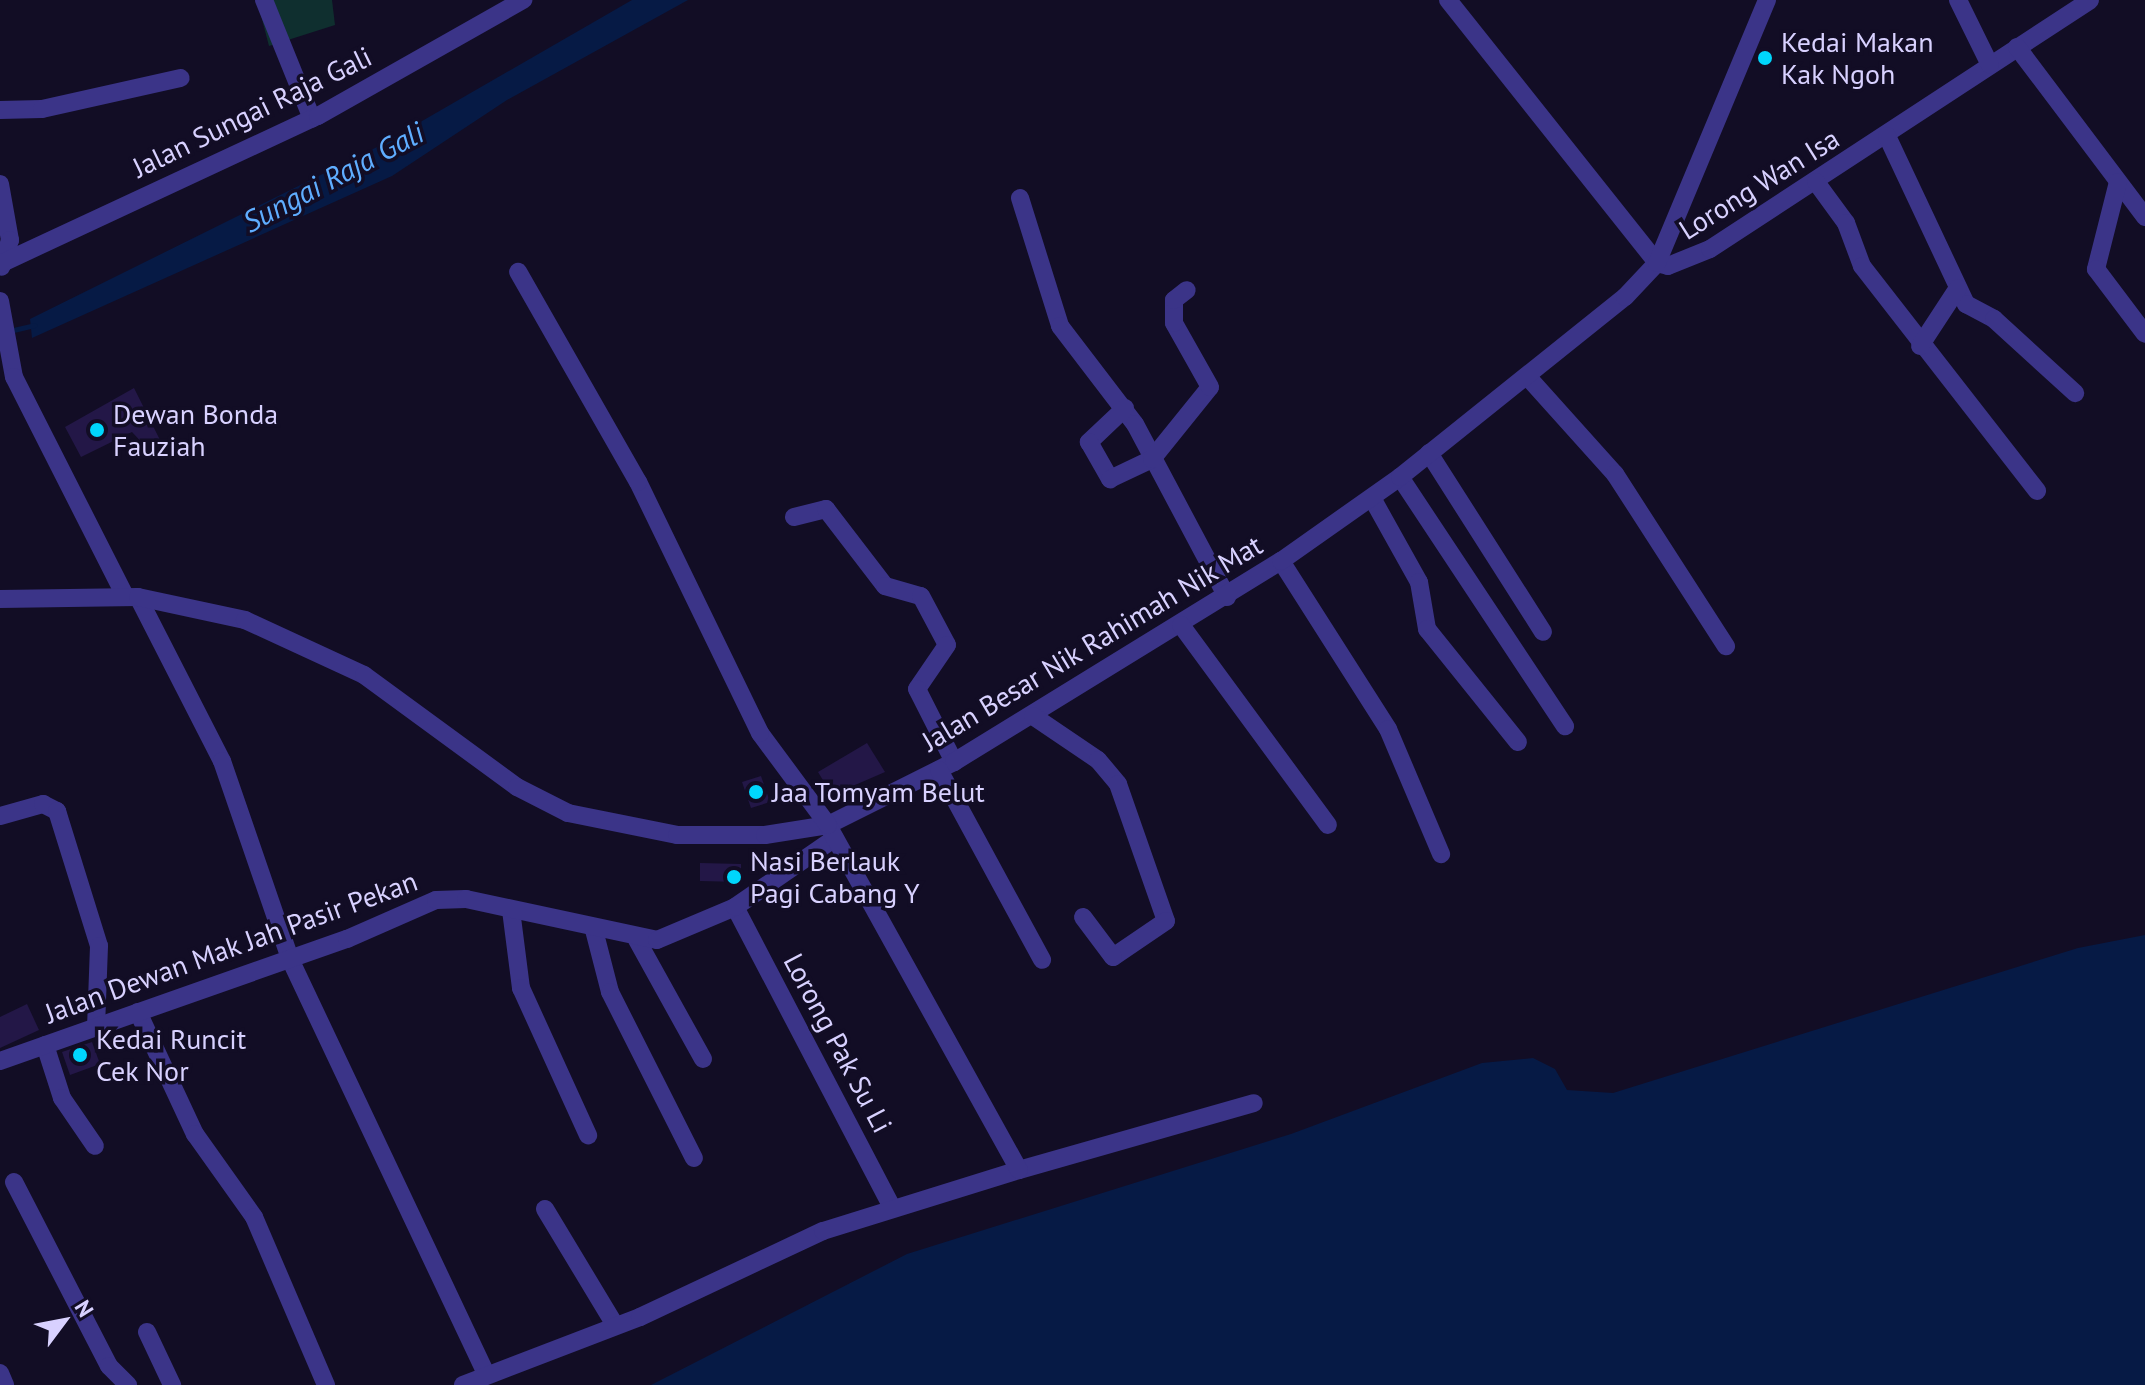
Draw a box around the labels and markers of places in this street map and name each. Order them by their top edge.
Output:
place label: Kedai Makan Kak Ngoh [1781,25,1934,91]
marker: Kedai Makan Kak Ngoh [1756,49,1774,67]
place label: Dewan Bonda Fauziah [113,397,278,463]
marker: Dewan Bonda Fauziah [88,421,106,439]
place label: Jaa Tomyam Belut [772,775,986,809]
marker: Jaa Tomyam Belut [747,783,765,801]
place label: Nasi Berlauk Pagi Cabang Y [750,844,920,910]
marker: Nasi Berlauk Pagi Cabang Y [725,868,743,886]
place label: Kedai Runcit Cek Nor [96,1022,246,1088]
marker: Kedai Runcit Cek Nor [71,1046,89,1064]

